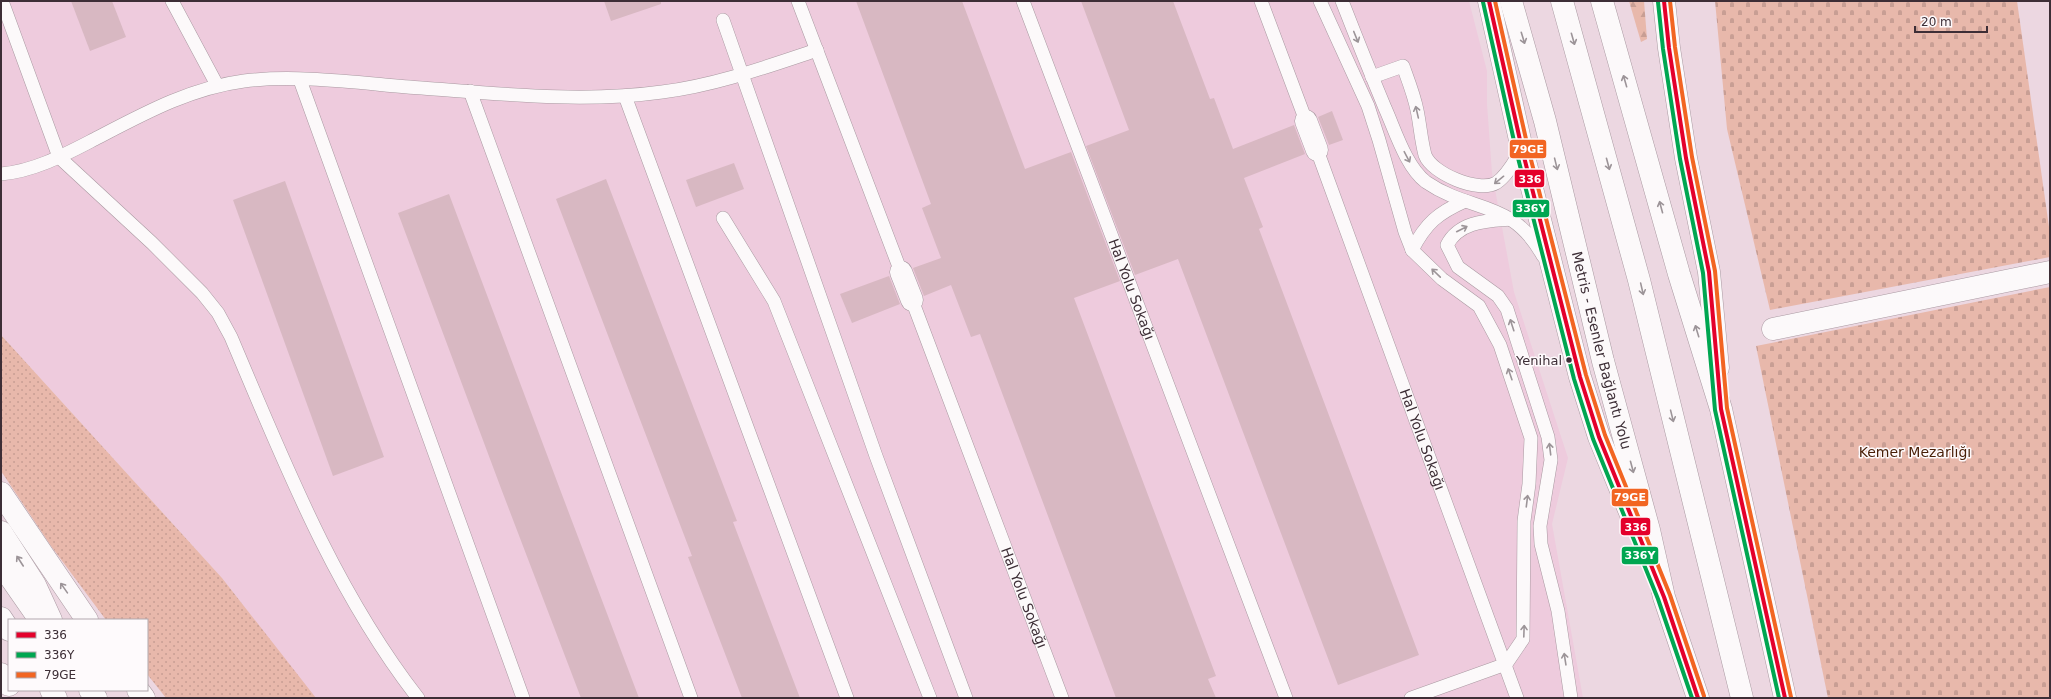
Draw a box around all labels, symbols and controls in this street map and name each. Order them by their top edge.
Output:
scale bar [1915,8,1987,34]
text: 20 m [1921,15,1952,29]
one-way arrow [1353,31,1361,43]
one-way arrow [1520,32,1527,45]
one-way arrow [1569,32,1577,45]
one-way arrow [1621,75,1628,88]
one-way arrow [1413,105,1421,118]
line badge: 79GE [1509,139,1547,159]
text: 79GE [1512,143,1544,156]
one-way arrow [1404,150,1412,162]
one-way arrow [1553,157,1560,170]
one-way arrow [1604,157,1612,170]
line badge: 336 [1514,169,1545,188]
text: 336 [1519,173,1542,186]
one-way arrow [1493,175,1504,184]
line badge: 336Y [1512,199,1550,218]
one-way arrow [1657,200,1664,213]
text: 336Y [1516,202,1547,215]
one-way arrow [1456,224,1468,232]
street label: Hal Yolu Sokağı [1105,236,1158,342]
street label: Metris - Esenler Bağlantı Yolu [1569,250,1635,451]
one-way arrow [1431,268,1441,277]
one-way arrow [1638,282,1646,295]
one-way arrow [1508,319,1515,332]
one-way arrow [1693,325,1700,338]
place label: Yenihal [1515,353,1562,368]
marker: Yenihal [1564,355,1574,365]
one-way arrow [1506,368,1513,381]
street label: Hal Yolu Sokağı [1397,386,1448,492]
one-way arrow [1669,409,1676,422]
one-way arrow [1546,443,1553,456]
park label: Kemer Mezarlığı [1859,444,1971,460]
one-way arrow [1629,460,1636,473]
line badge: 79GE [1611,488,1649,507]
text: 79GE [1614,491,1646,504]
one-way arrow [1523,495,1531,508]
line badge: 336 [1620,517,1651,536]
text: 336 [1625,521,1648,534]
street label: Hal Yolu Sokağı [998,545,1050,650]
line badge: 336Y [1621,546,1659,565]
text: 336Y [1625,549,1656,562]
one-way arrow [15,555,23,567]
one-way arrow [60,583,68,594]
legend [8,619,148,691]
one-way arrow [1520,625,1527,638]
text: 336 [44,628,67,642]
text: 336Y [44,648,75,662]
one-way arrow [1561,653,1569,666]
text: 79GE [44,668,76,682]

